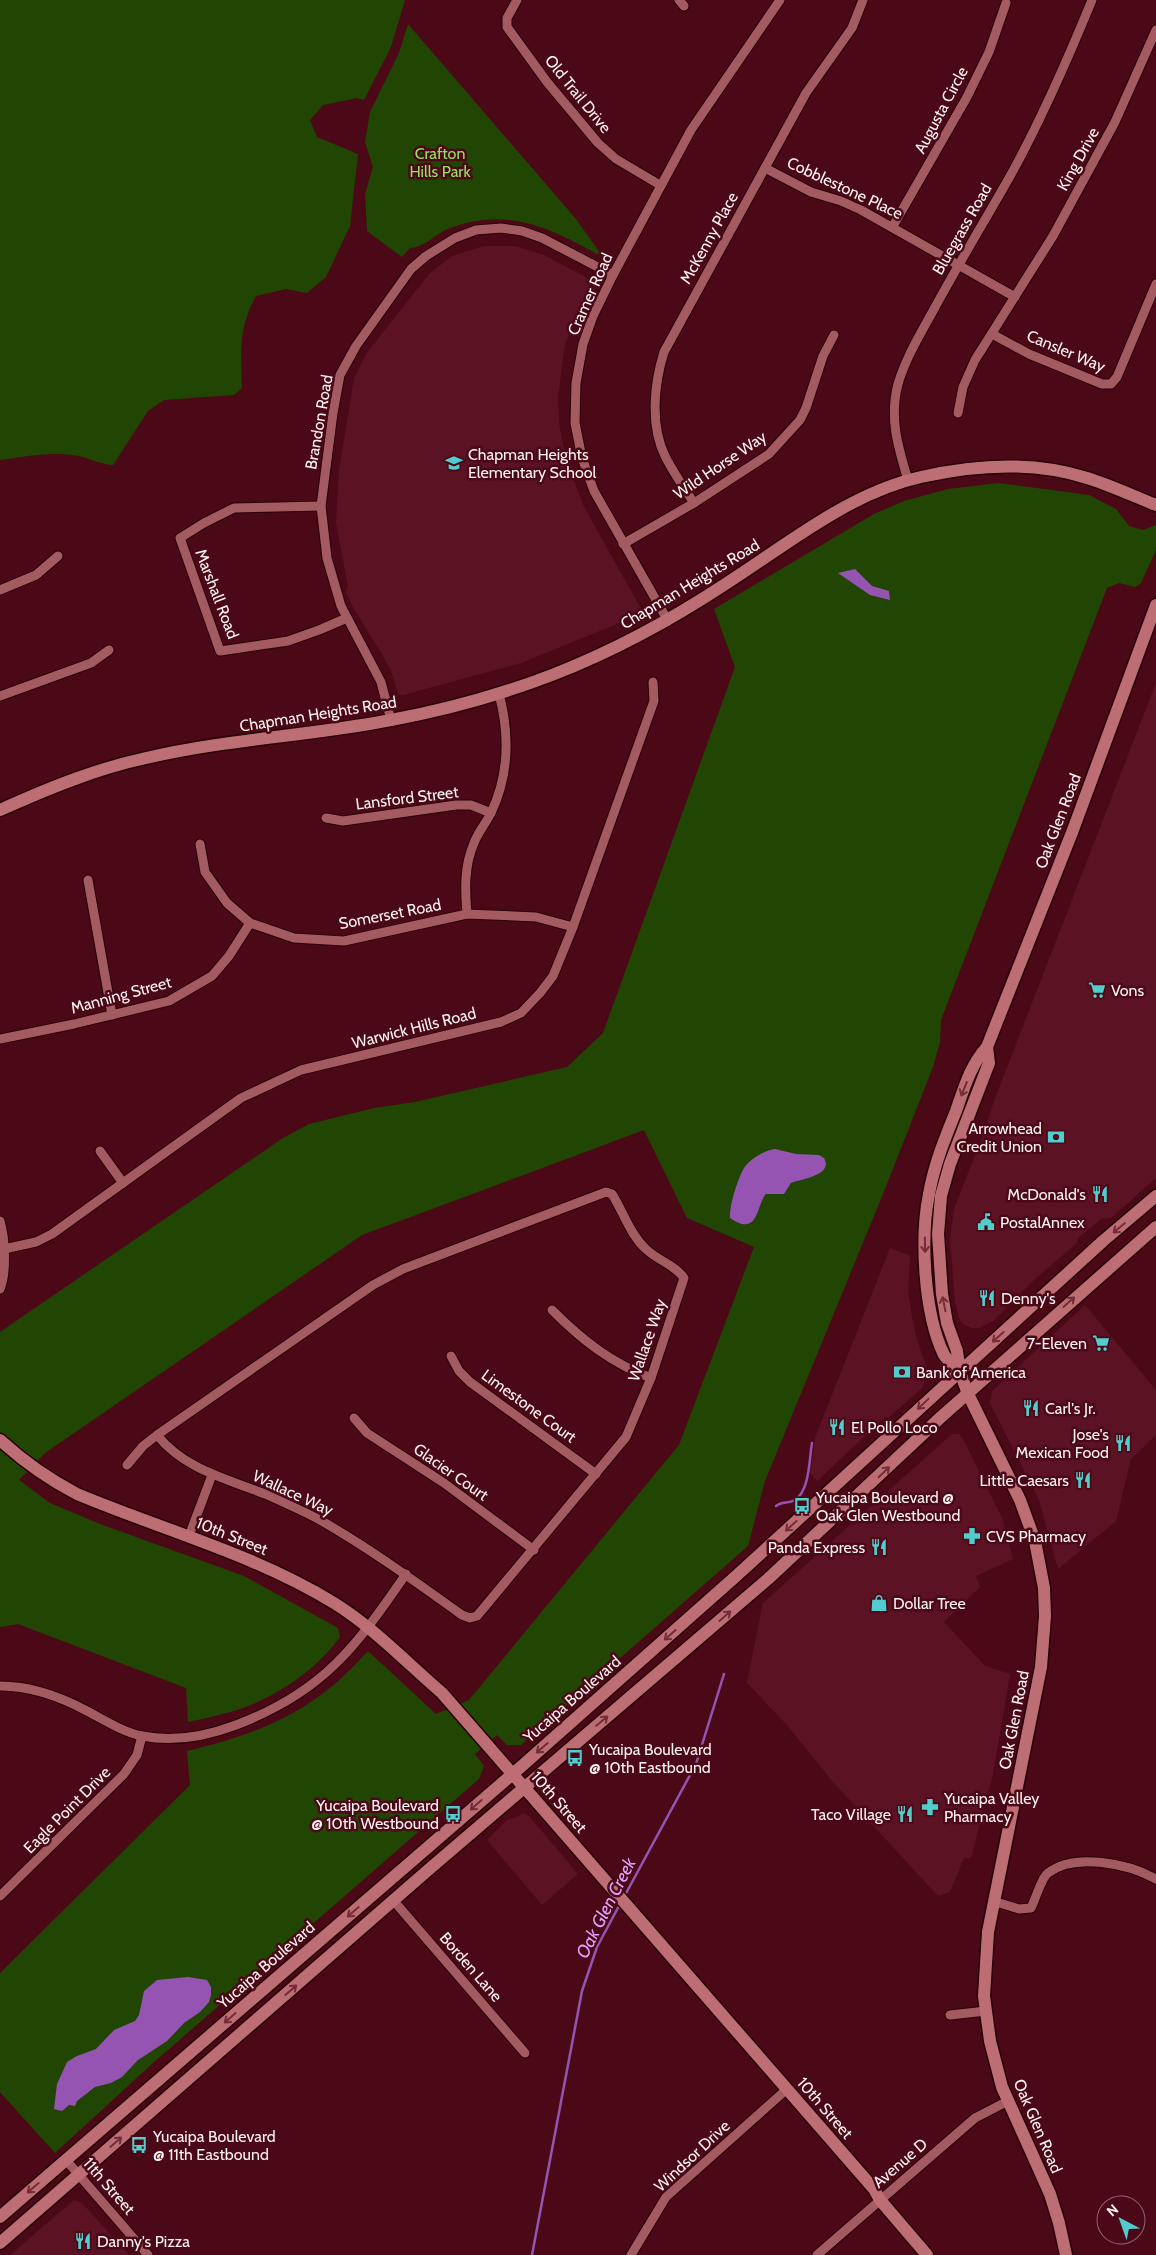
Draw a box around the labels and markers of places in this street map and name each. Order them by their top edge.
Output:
place label: Chapman Heights Elementary School [468,445,596,482]
school or university icon: Chapman Heights Elementary School [444,453,464,473]
supermarket icon: Vons [1087,980,1107,1000]
place label: Vons [1111,981,1145,1000]
place label: Arrowhead Credit Union [957,1119,1042,1156]
bank icon: Arrowhead Credit Union [1046,1127,1066,1147]
restaurant icon: McDonald's [1090,1184,1110,1204]
place label: McDonald's [1007,1185,1086,1204]
public building icon: PostalAnnex [976,1212,996,1232]
place label: PostalAnnex [1000,1213,1085,1232]
restaurant icon: Denny's [977,1288,997,1308]
place label: Denny's [1001,1289,1056,1308]
supermarket icon: 7-Eleven [1091,1333,1111,1353]
place label: 7-Eleven [1027,1334,1087,1353]
bank icon: Bank of America [892,1362,912,1382]
place label: Bank of America [916,1363,1026,1382]
restaurant icon: Carl's Jr. [1021,1398,1041,1418]
place label: Carl's Jr. [1045,1399,1096,1418]
restaurant icon: El Pollo Loco [827,1417,847,1437]
place label: El Pollo Loco [851,1418,938,1437]
place label: Jose's Mexican Food [1015,1425,1109,1462]
restaurant icon: Jose's Mexican Food [1113,1433,1133,1453]
restaurant icon: Little Caesars [1073,1470,1093,1490]
place label: Little Caesars [980,1471,1069,1490]
place label: Yucaipa Boulevard @ Oak Glen Westbound [815,1488,960,1525]
bus stop icon: Yucaipa Boulevard @ Oak Glen Westbound [792,1496,812,1516]
pharmacy icon: CVS Pharmacy [962,1526,982,1546]
place label: CVS Pharmacy [986,1527,1086,1546]
restaurant icon: Panda Express [869,1537,889,1557]
place label: Panda Express [768,1538,865,1557]
shop icon: Dollar Tree [869,1593,889,1613]
place label: Dollar Tree [893,1594,966,1613]
place label: Yucaipa Boulevard @ 10th Eastbound [588,1740,712,1777]
bus stop icon: Yucaipa Boulevard @ 10th Eastbound [565,1748,585,1768]
place label: Yucaipa Valley Pharmacy [943,1789,1039,1826]
place label: Yucaipa Boulevard @ 10th Westbound [311,1796,439,1833]
pharmacy icon: Yucaipa Valley Pharmacy [920,1797,940,1817]
bus stop icon: Yucaipa Boulevard @ 10th Westbound [443,1804,463,1824]
restaurant icon: Taco Village [895,1804,915,1824]
place label: Taco Village [811,1805,891,1824]
place label: Yucaipa Boulevard @ 11th Eastbound [152,2127,276,2164]
bus stop icon: Yucaipa Boulevard @ 11th Eastbound [129,2135,149,2155]
restaurant icon: Danny's Pizza [73,2231,93,2251]
place label: Danny's Pizza [97,2232,190,2251]

